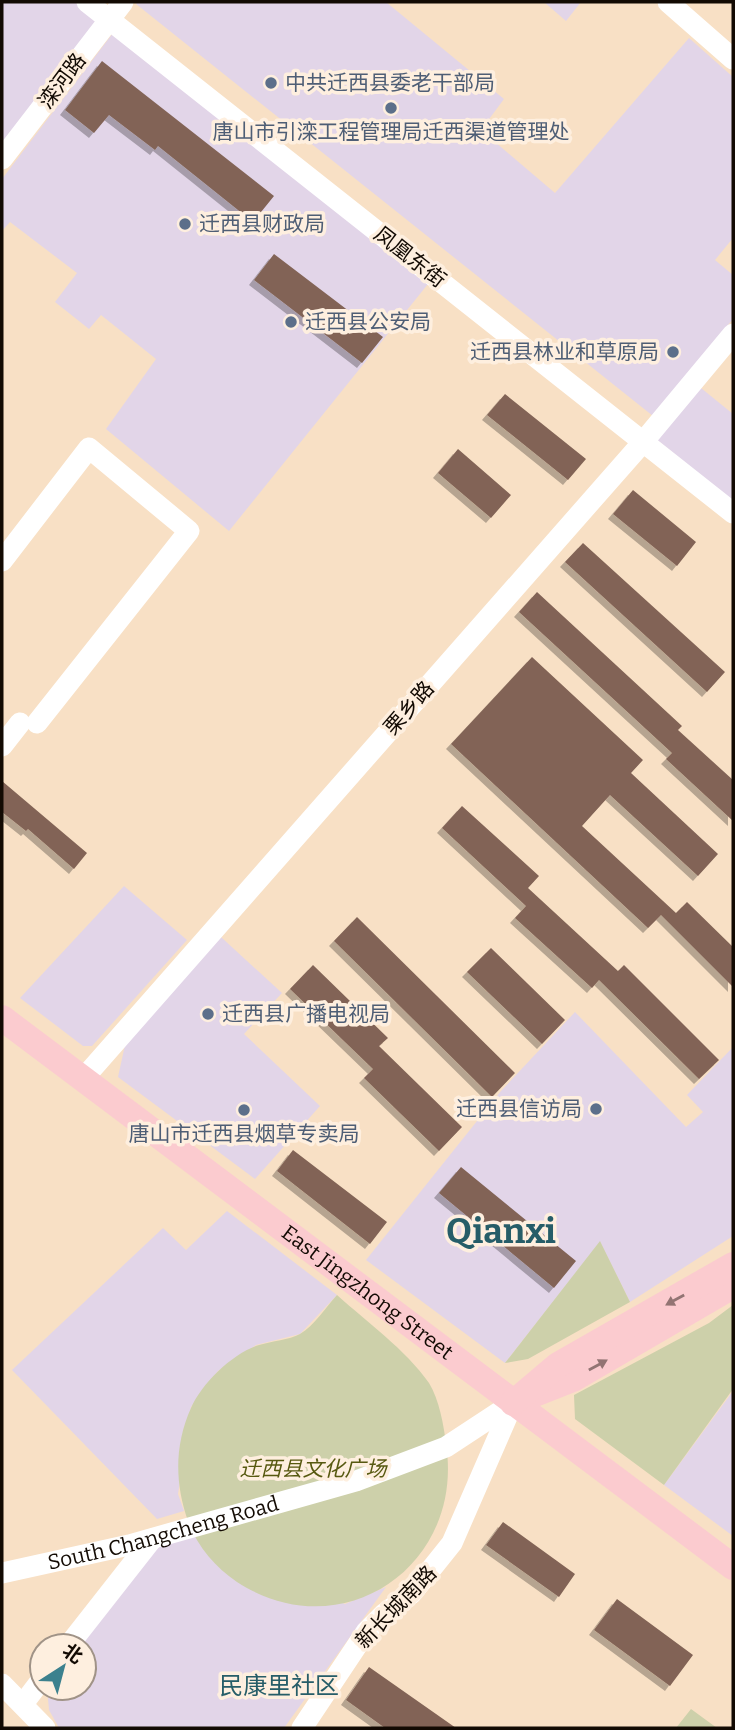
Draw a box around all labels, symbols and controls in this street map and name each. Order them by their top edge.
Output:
street label: 滦河路 [33,48,91,114]
place label: 中共迁西县委老干部局 [285,70,495,96]
marker: 中共迁西县委老干部局 [263,75,279,91]
marker: 唐山市引滦工程管理局迁西渠道管理处 [383,100,399,116]
place label: 唐山市引滦工程管理局迁西渠道管理处 [213,119,570,145]
place label: 迁西县财政局 [199,211,325,237]
marker: 迁西县财政局 [177,216,193,232]
street label: 凤凰东街 [369,221,451,293]
place label: 迁西县公安局 [305,309,431,335]
marker: 迁西县公安局 [283,314,299,330]
place label: 迁西县林业和草原局 [470,339,659,365]
marker: 迁西县林业和草原局 [665,344,681,360]
street label: 栗乡路 [379,676,439,740]
place label: 迁西县广播电视局 [222,1001,390,1027]
marker: 迁西县广播电视局 [200,1006,216,1022]
place label: 迁西县信访局 [456,1096,582,1122]
marker: 迁西县信访局 [588,1101,604,1117]
marker: 唐山市迁西县烟草专卖局 [236,1102,252,1118]
place label: 唐山市迁西县烟草专卖局 [129,1121,360,1147]
district label: Qianxi [446,1210,556,1252]
street label: East Jingzhong Street [276,1220,459,1366]
one-way arrow [664,1294,684,1306]
one-way arrow [588,1359,608,1371]
park label: 迁西县文化广场 [240,1456,388,1482]
street label: South Changcheng Road [45,1490,282,1576]
street label: 新长城南路 [350,1560,442,1654]
north arrow [28,1632,98,1702]
text: 北 [58,1639,87,1669]
district label: 民康里社区 [219,1672,339,1700]

